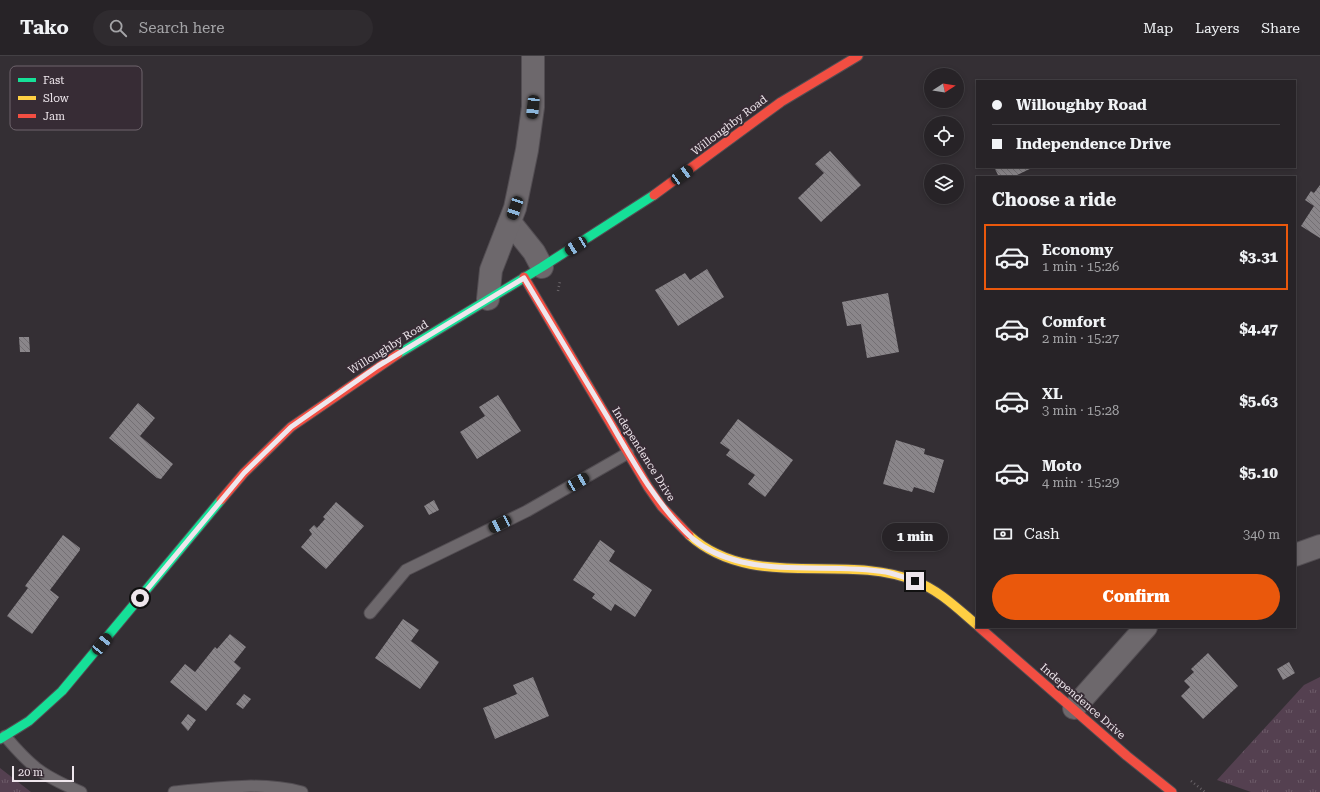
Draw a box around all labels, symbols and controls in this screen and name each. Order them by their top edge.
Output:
search box [93,10,373,46]
text: Tako [20,16,69,39]
icon: search [107,17,129,39]
text: Search here [139,19,225,37]
text: Map [1143,20,1173,36]
text: Layers [1195,20,1239,36]
text: Share [1261,20,1300,36]
legend [10,66,142,130]
north arrow [924,68,964,108]
map controls [924,68,964,204]
text: Fast [43,74,64,87]
text: Slow [43,92,70,105]
street label: Willoughby Road [689,93,770,158]
car [526,94,540,120]
text: Willoughby Road [1016,96,1147,114]
text: Jam [43,110,65,123]
button: locate [924,116,964,156]
text: Independence Drive [1016,135,1171,153]
car [669,163,695,187]
button: layers [924,164,964,204]
text: Choose a ride [992,189,1116,210]
car [505,195,525,221]
car [563,235,589,257]
icon: car [994,239,1030,275]
text: Economy [1042,241,1113,259]
text: $3.31 [1239,248,1278,266]
text: 1 min · 15:26 [1042,259,1119,274]
icon: car [994,311,1030,347]
text: Comfort [1042,313,1106,331]
street label: Willoughby Road [346,318,430,377]
text: $4.47 [1239,320,1278,338]
text: 2 min · 15:27 [1042,331,1119,346]
icon: car [994,383,1030,419]
text: XL [1042,385,1063,403]
text: $5.63 [1239,392,1278,410]
text: 3 min · 15:28 [1042,403,1119,418]
street label: Independence Drive [609,405,678,504]
icon: car [994,455,1030,491]
text: Moto [1042,457,1082,475]
text: $5.10 [1239,464,1278,482]
car [565,471,591,493]
text: 4 min · 15:29 [1042,475,1119,490]
car [487,513,513,535]
callout: 1 min [882,523,948,551]
icon: cash [992,523,1014,545]
text: Cash [1024,525,1060,543]
text: 340 m [1243,527,1280,542]
text: 1 min [897,529,933,544]
route end [906,572,924,590]
button: Confirm [992,574,1280,620]
route start [131,589,149,607]
car [90,631,114,657]
street label: Independence Drive [1037,661,1128,742]
scale bar [12,764,74,783]
text: 20 m [18,766,43,779]

